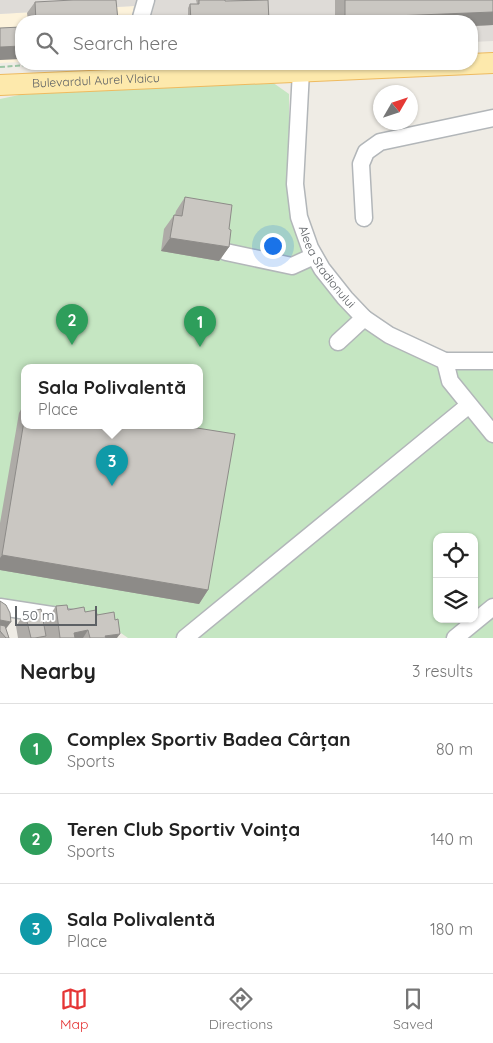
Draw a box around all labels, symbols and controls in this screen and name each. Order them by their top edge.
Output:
search box [15,15,478,70]
icon: search [33,29,61,57]
text: Search here [73,31,178,55]
street label: Bulevardul Aurel Vlaicu [32,70,160,91]
north arrow [373,85,418,130]
street label: Aleea Stadionului [296,224,359,311]
your location [260,233,286,259]
pin: 2 [56,304,88,345]
pin: 1 [184,306,216,347]
popup [21,364,203,429]
text: Sala Polivalentă [38,375,186,399]
text: Place [38,399,78,419]
pin: 3 [96,445,128,486]
map controls [433,533,478,623]
button: locate [433,533,478,578]
button: layers [433,578,478,623]
scale bar [15,603,98,626]
text: 50 m [22,606,55,624]
text: Nearby [20,658,96,684]
text: 3 results [412,661,473,681]
text: Complex Sportiv Badea Cârțan [67,727,351,751]
text: 1 [33,739,39,759]
text: 80 m [436,739,473,759]
text: Sports [67,751,115,771]
text: Teren Club Sportiv Voința [67,817,300,841]
text: 2 [31,829,41,849]
text: 140 m [430,829,473,849]
text: Sports [67,841,115,861]
text: Sala Polivalentă [67,907,215,931]
text: 3 [32,919,40,939]
text: 180 m [430,919,473,939]
text: Place [67,931,107,951]
tab: Map [60,985,89,1033]
tab: Directions [209,985,273,1033]
tab: Saved [393,985,433,1033]

